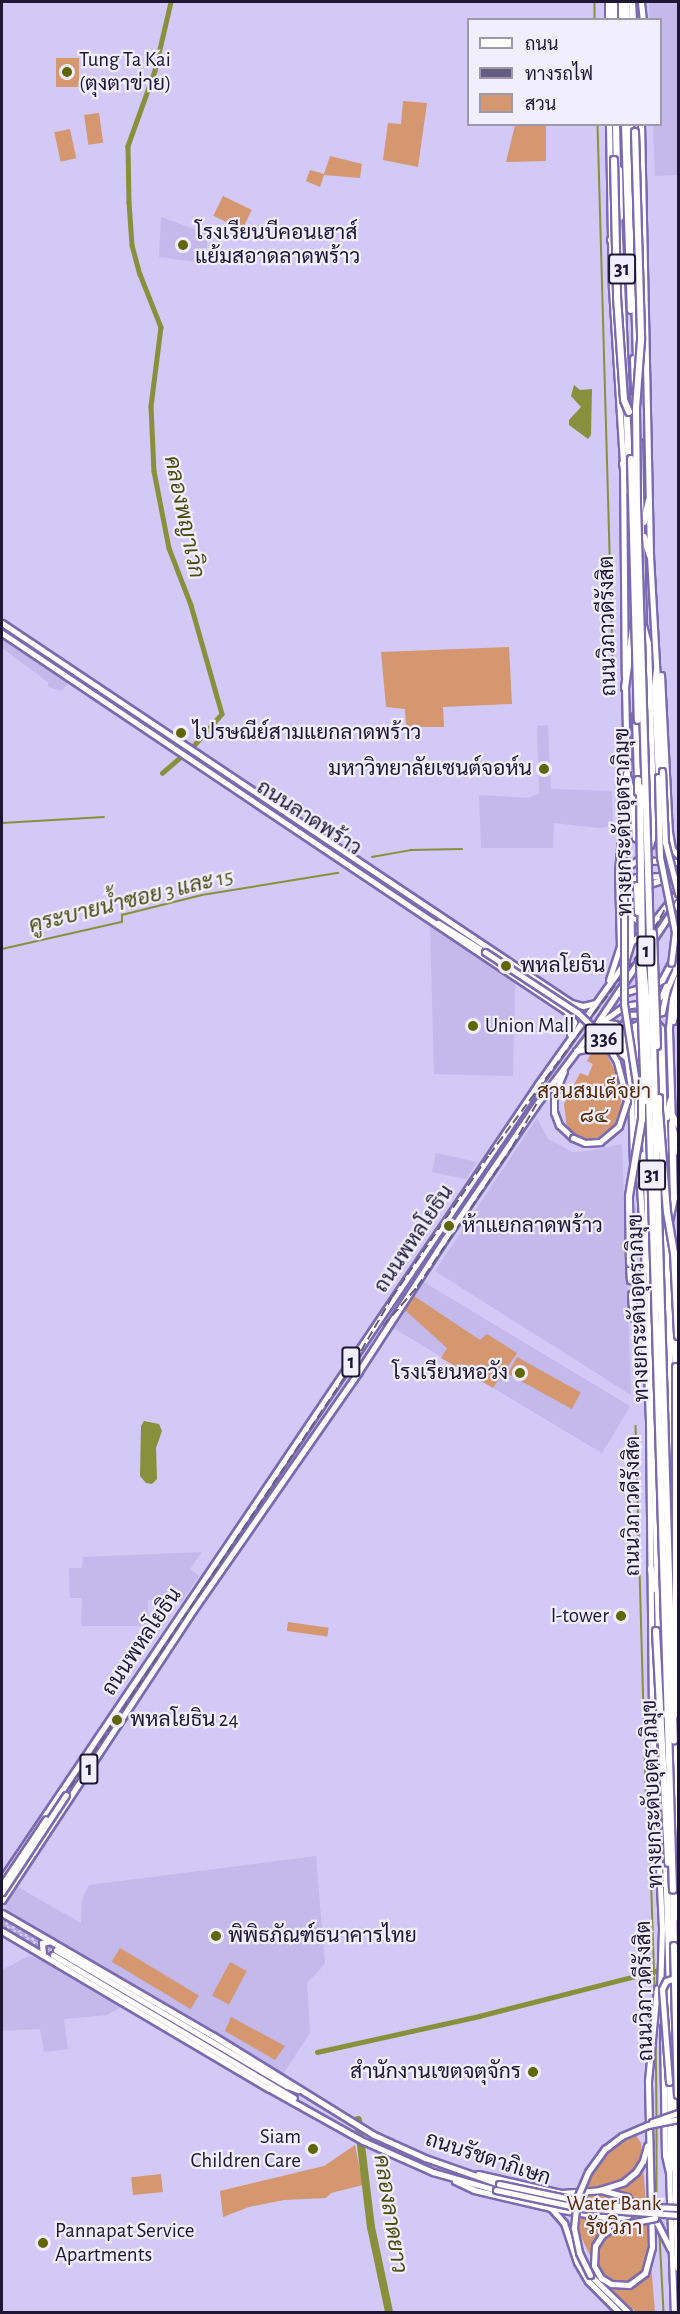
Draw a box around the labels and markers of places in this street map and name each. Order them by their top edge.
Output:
place label: Tung Ta Kai (ตุงตาข่าย) [79,47,171,97]
marker: Tung Ta Kai (ตุงตาข่าย) [60,65,74,79]
place label: โรงเรียนบีคอนเฮาส์ แย้มสอาดลาดพร้าว [195,220,360,270]
marker: โรงเรียนบีคอนเฮาส์ แย้มสอาดลาดพร้าว [176,238,190,252]
place label: ไปรษณีย์สามแยกลาดพร้าว [193,720,421,746]
marker: ไปรษณีย์สามแยกลาดพร้าว [174,726,188,740]
place label: มหาวิทยาลัยเซนต์จอห์น [328,756,532,782]
marker: มหาวิทยาลัยเซนต์จอห์น [537,762,551,776]
place label: พหลโยธิน [520,953,605,979]
marker: พหลโยธิน [497,957,515,975]
place label: Union Mall [485,1013,574,1039]
marker: Union Mall [466,1019,480,1033]
place label: ห้าแยกลาดพร้าว [462,1213,603,1239]
marker: ห้าแยกลาดพร้าว [440,1217,458,1235]
place label: โรงเรียนหอวัง [392,1360,508,1386]
marker: โรงเรียนหอวัง [513,1366,527,1380]
place label: I-tower [551,1603,609,1629]
marker: I-tower [614,1609,628,1623]
place label: พหลโยธิน 24 [130,1707,239,1733]
marker: พหลโยธิน 24 [108,1711,126,1729]
place label: พิพิธภัณฑ์ธนาคารไทย [228,1923,417,1949]
marker: พิพิธภัณฑ์ธนาคารไทย [209,1929,223,1943]
place label: สำนักงานเขตจตุจักร [350,2059,521,2085]
marker: สำนักงานเขตจตุจักร [526,2065,540,2079]
place label: Siam Children Care [190,2124,301,2174]
marker: Siam Children Care [306,2142,320,2156]
place label: Pannapat Service Apartments [55,2218,195,2268]
marker: Pannapat Service Apartments [36,2236,50,2250]

